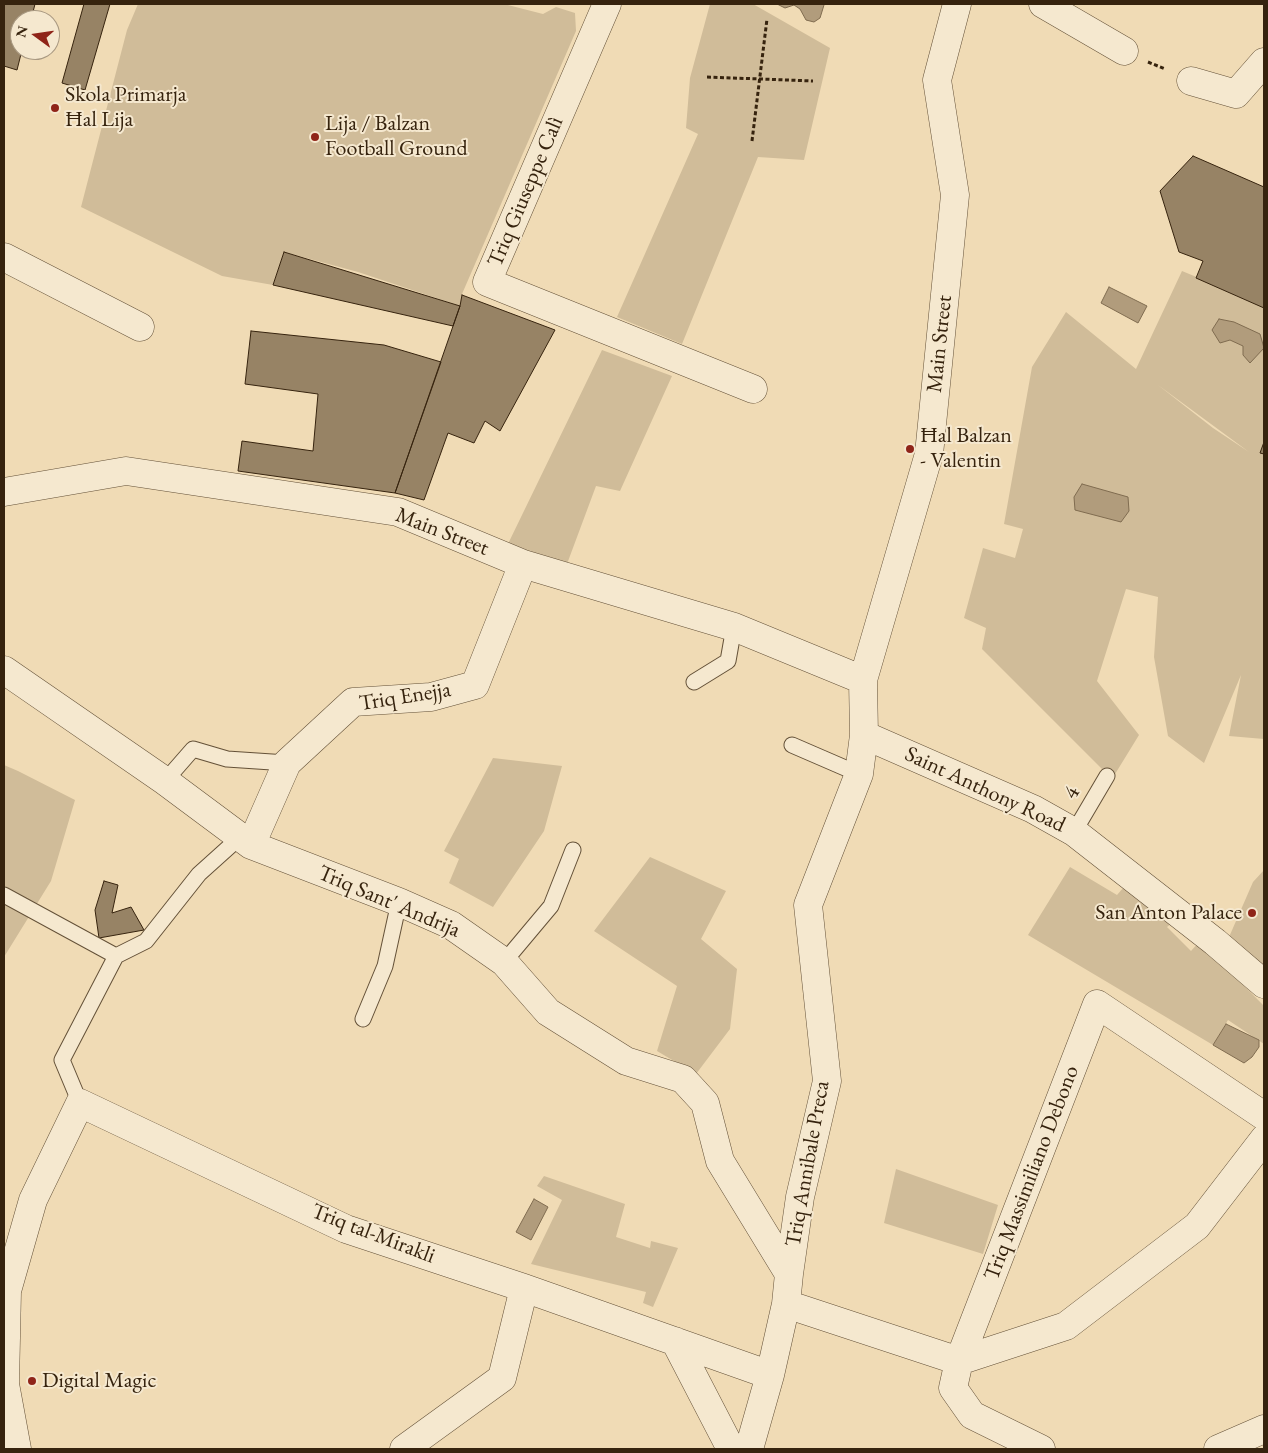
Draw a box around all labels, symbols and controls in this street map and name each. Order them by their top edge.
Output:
north arrow [10,10,60,60]
text: N [11,24,32,39]
place label: Skola Primarja Ħal Lija [65,82,186,134]
marker: Skola Primarja Ħal Lija [49,102,61,114]
place label: Lija / Balzan Football Ground [325,111,468,162]
street label: Triq Giuseppe Calì [482,113,570,271]
marker: Lija / Balzan Football Ground [309,131,321,143]
street label: Main Street [922,294,958,394]
place label: Ħal Balzan - Valentin [920,423,1012,474]
marker: Ħal Balzan - Valentin [904,443,916,455]
street label: Main Street [392,502,492,562]
street label: Triq Enejja [357,677,453,717]
street label: Saint Anthony Road [901,741,1069,839]
street label: 4 [1058,782,1086,804]
street label: Triq Sant' Andrija [314,860,464,944]
place label: San Anton Palace [1095,900,1242,926]
marker: San Anton Palace [1246,907,1258,919]
street label: Triq Massimiliano Debono [979,1062,1085,1284]
street label: Triq Annibale Preca [780,1079,836,1249]
street label: Triq tal-Mirakli [307,1198,439,1270]
place label: Digital Magic [42,1368,156,1394]
marker: Digital Magic [26,1375,38,1387]

